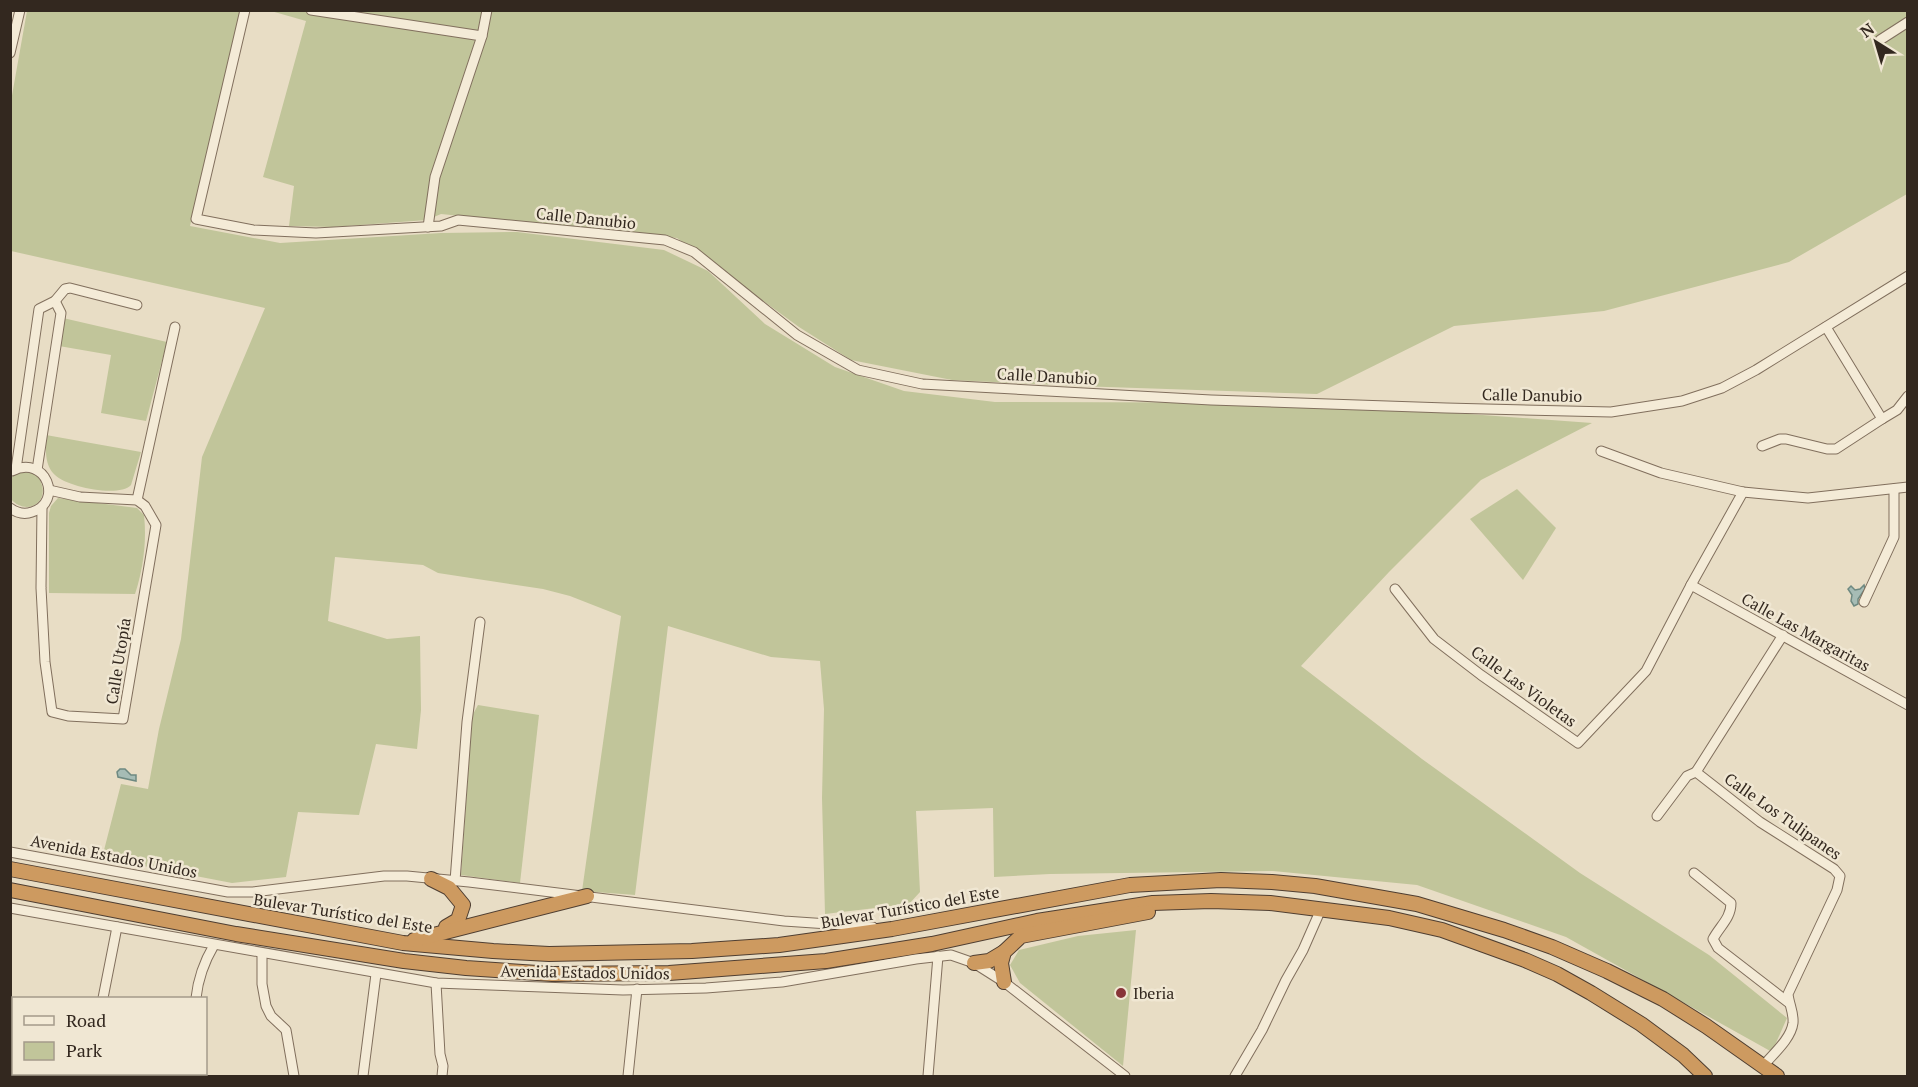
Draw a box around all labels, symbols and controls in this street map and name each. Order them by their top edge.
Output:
north arrow [1846,12,1906,72]
text: N [1856,18,1878,42]
street label: Calle Danubio [535,202,637,234]
street label: Calle Danubio [996,362,1098,390]
street label: Calle Danubio [1482,383,1583,407]
street label: Calle Las Margaritas [1738,587,1874,677]
street label: Calle Utopía [100,616,136,706]
street label: Calle Las Violetas [1467,640,1581,732]
street label: Calle Los Tulipanes [1720,767,1846,865]
street label: Avenida Estados Unidos [29,829,199,883]
street label: Bulevar Turístico del Este [819,880,1001,934]
street label: Bulevar Turístico del Este [252,888,434,938]
street label: Avenida Estados Unidos [500,960,670,984]
place label: Iberia [1133,982,1174,1004]
marker: Iberia [1114,986,1128,1000]
legend [12,997,207,1075]
text: Road [66,1008,106,1032]
text: Park [66,1038,103,1062]

